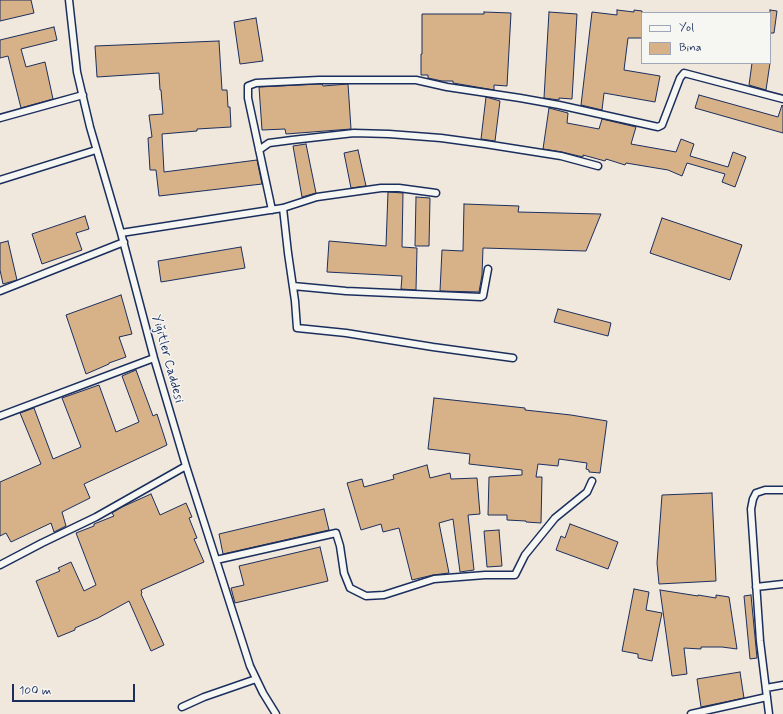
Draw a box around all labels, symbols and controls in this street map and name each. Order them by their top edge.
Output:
legend [641,12,771,64]
text: Yol [679,20,694,36]
text: Bina [679,40,702,56]
street label: Yiğitler Caddesi [148,313,186,405]
scale bar [14,676,137,702]
text: 100 m [19,683,51,699]

